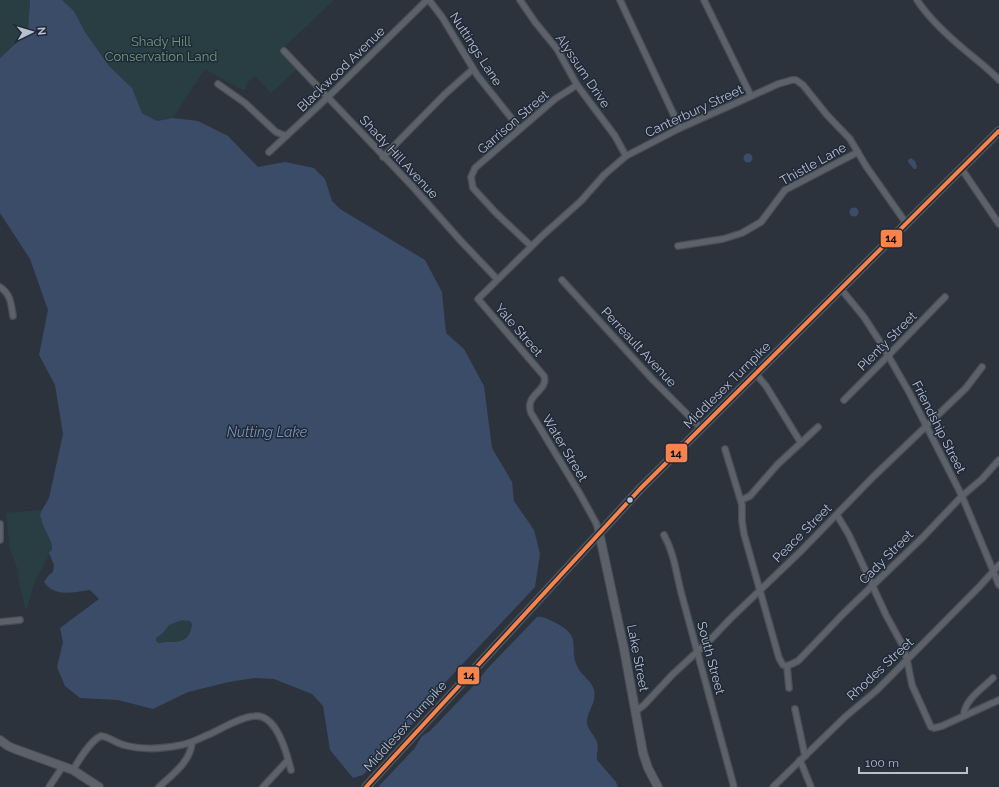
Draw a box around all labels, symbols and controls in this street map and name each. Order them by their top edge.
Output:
street label: Nuttings Lane [447,10,505,89]
north arrow [12,12,52,52]
street label: Blackwood Avenue [294,23,388,115]
text: N [35,26,48,36]
street label: Alyssum Drive [553,31,613,111]
park label: Shady Hill Conservation Land [105,34,217,64]
street label: Canterbury Street [643,81,746,140]
street label: Garrison Street [474,87,552,157]
street label: Shady Hill Avenue [357,112,442,202]
street label: Thistle Lane [777,139,849,188]
line badge: 14 [880,229,903,248]
text: 14 [885,232,897,245]
street label: Yale Street [492,301,546,360]
street label: Perreault Avenue [598,304,680,390]
street label: Plenty Street [854,308,920,374]
street label: Middlesex Turnpike [681,338,774,431]
street label: Friendship Street [909,378,969,476]
street label: Water Street [539,412,591,485]
water label: Nutting Lake [227,424,308,440]
line badge: 14 [665,443,688,463]
text: 14 [670,447,682,460]
unlabelled marker [625,495,635,505]
street label: Peace Street [770,500,835,565]
street label: Cady Street [856,526,917,587]
street label: South Street [694,620,728,697]
street label: Lake Street [624,623,652,694]
street label: Rhodes Street [844,634,917,704]
line badge: 14 [457,666,480,685]
text: 14 [463,669,475,682]
street label: Middlesex Turnpike [360,677,450,774]
scale bar [859,749,967,775]
text: 100 m [865,756,899,770]

